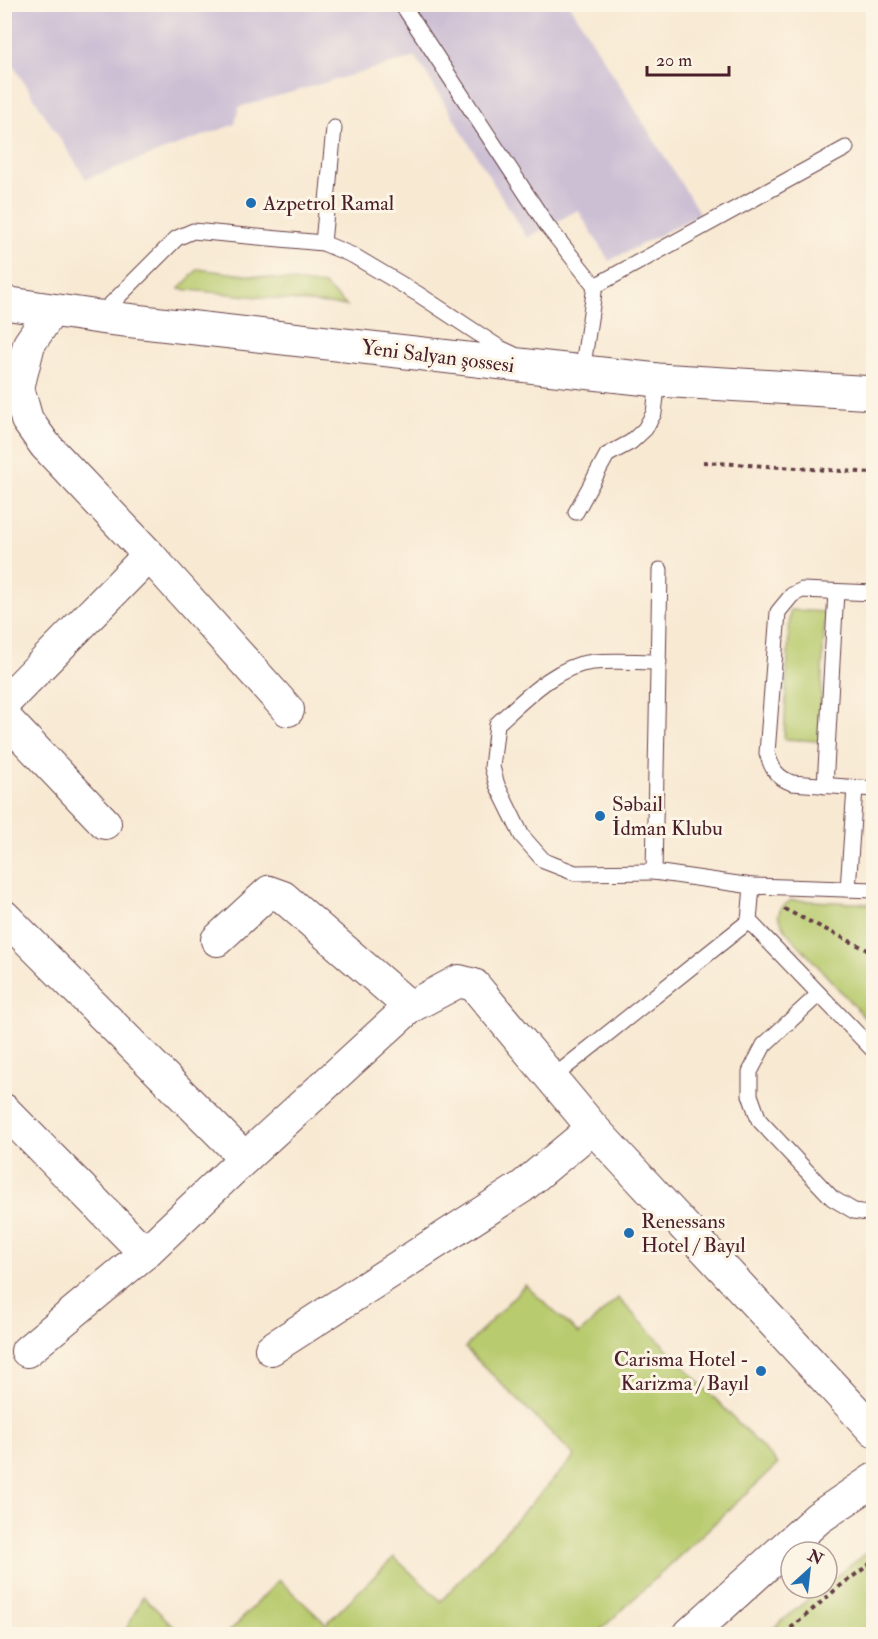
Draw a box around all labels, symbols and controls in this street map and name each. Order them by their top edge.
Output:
scale bar [647,39,730,77]
text: 20 m [656,49,692,72]
place label: Azpetrol Ramal [262,190,395,217]
marker: Azpetrol Ramal [244,196,258,210]
street label: Yeni Salyan şossesi [360,334,516,379]
place label: Səbail İdman Klubu [612,791,723,842]
marker: Səbail İdman Klubu [593,809,607,823]
place label: Renessans Hotel / Bayıl [641,1208,746,1259]
marker: Renessans Hotel / Bayıl [622,1226,636,1240]
place label: Carisma Hotel - Karizma / Bayıl [614,1346,750,1397]
marker: Carisma Hotel - Karizma / Bayıl [754,1364,768,1378]
north arrow [779,1540,839,1600]
text: N [804,1545,827,1570]

